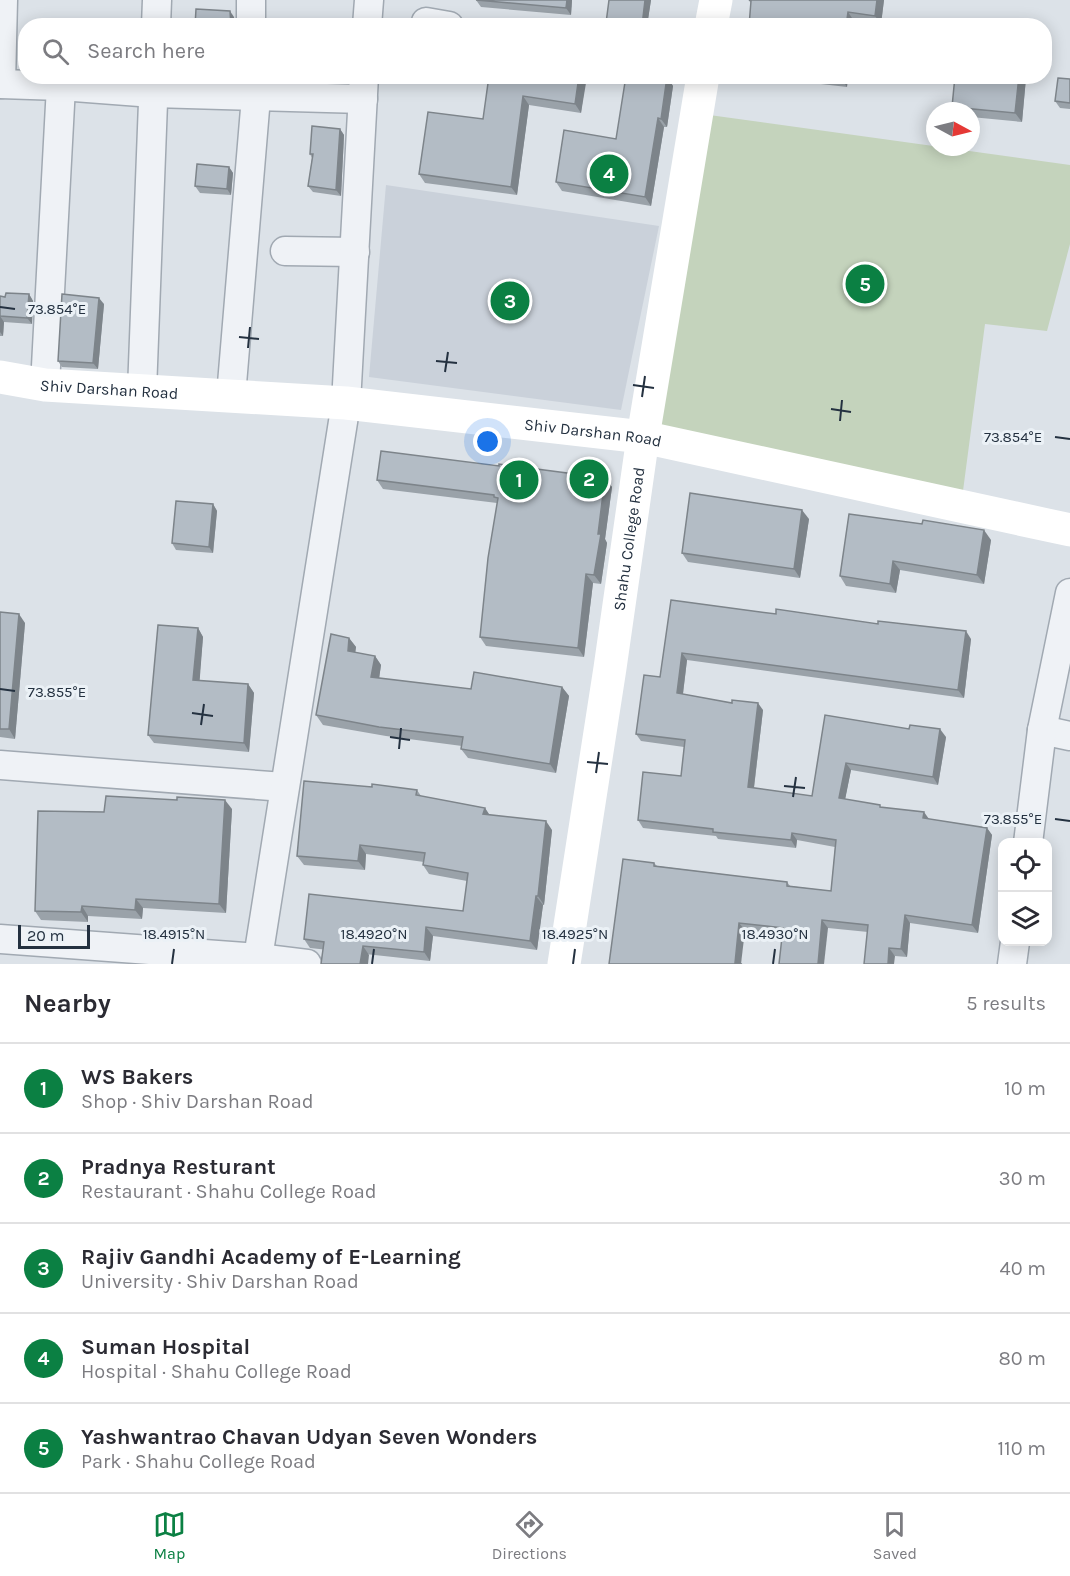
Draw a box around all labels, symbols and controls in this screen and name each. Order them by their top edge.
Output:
search box [18,18,1052,84]
icon: search [39,35,72,68]
text: Search here [87,38,205,64]
north arrow [926,102,980,156]
pin: 4 [590,152,628,196]
pin: 5 [846,262,884,306]
pin: 3 [490,278,530,324]
text: 73.854°E [28,300,86,318]
street label: Shiv Darshan Road [38,375,179,403]
street label: Shiv Darshan Road [523,414,663,451]
your location [473,427,502,456]
text: 73.854°E [984,428,1042,446]
pin: 2 [570,456,608,502]
pin: 1 [500,458,538,502]
street label: Shahu College Road [609,466,649,612]
text: 73.855°E [28,683,86,701]
text: 73.855°E [984,810,1042,828]
map controls [998,838,1052,946]
button: locate [998,838,1052,892]
button: layers [998,892,1052,946]
scale bar [18,922,90,950]
text: 18.4915°N [143,925,205,943]
text: 18.4920°N [341,925,407,943]
text: 18.4925°N [542,925,608,943]
text: 18.4930°N [741,925,809,943]
text: 20 m [27,926,65,945]
text: Nearby [24,988,111,1019]
text: 5 results [966,992,1046,1015]
text: WS Bakers [81,1064,193,1090]
text: 1 [40,1077,47,1100]
text: 10 m [1004,1077,1046,1100]
text: Shop · Shiv Darshan Road [81,1090,314,1113]
text: Pradnya Resturant [81,1154,276,1180]
text: 2 [37,1167,50,1190]
text: 30 m [999,1167,1046,1190]
text: Restaurant · Shahu College Road [81,1180,377,1203]
text: Rajiv Gandhi Academy of E-Learning [81,1244,461,1270]
text: 3 [37,1257,50,1280]
text: 40 m [1000,1257,1046,1280]
text: University · Shiv Darshan Road [81,1270,359,1293]
text: Suman Hospital [81,1334,250,1360]
text: 4 [38,1347,49,1370]
text: 80 m [998,1347,1046,1370]
text: Hospital · Shahu College Road [81,1360,352,1383]
text: Yashwantrao Chavan Udyan Seven Wonders [81,1424,537,1450]
text: 5 [38,1437,49,1460]
text: 110 m [997,1437,1046,1460]
text: Park · Shahu College Road [81,1450,316,1473]
tab: Map [153,1508,186,1563]
tab: Directions [492,1508,567,1563]
tab: Saved [873,1508,917,1563]

